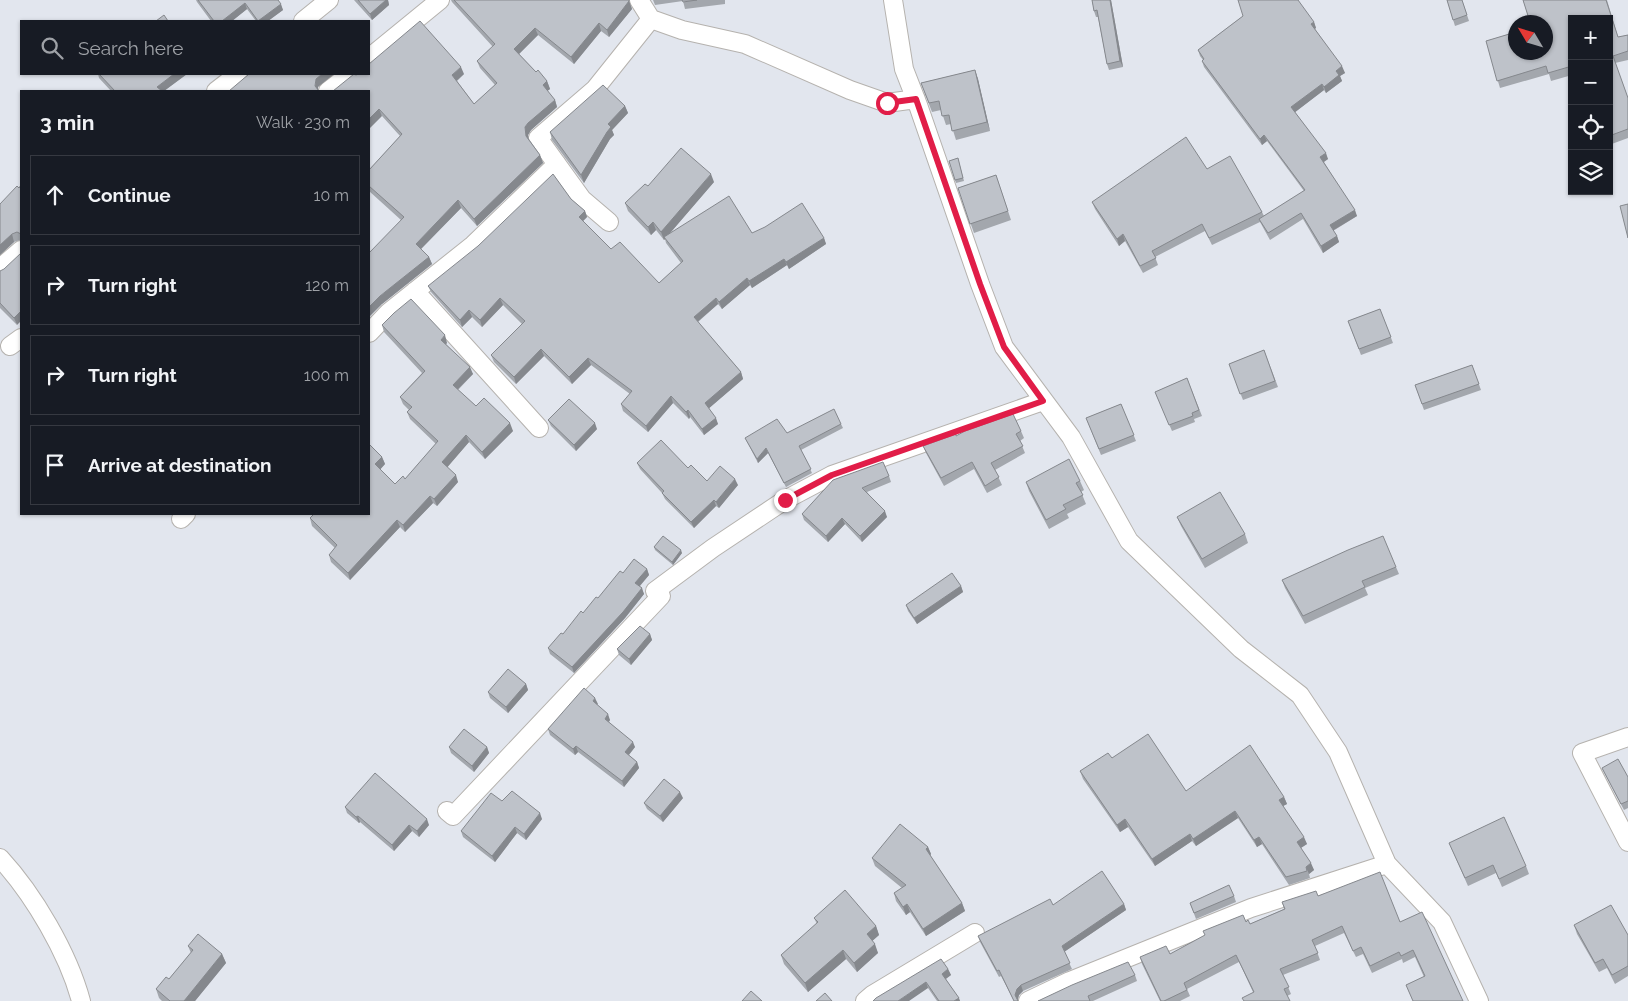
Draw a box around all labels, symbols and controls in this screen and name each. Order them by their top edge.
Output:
north arrow [1508,15,1553,60]
map controls [1568,15,1613,195]
button: + [1568,15,1613,60]
search box [20,20,370,75]
icon: search [38,34,66,62]
text: Search here [78,37,184,59]
button: − [1568,60,1613,105]
route start [876,92,899,115]
button: locate [1568,105,1613,150]
text: 3 min [40,110,94,135]
text: Walk · 230 m [256,113,350,132]
button: layers [1568,150,1613,195]
icon: ahead [41,181,69,209]
text: Continue [88,184,171,206]
text: 10 m [314,186,349,205]
icon: right [41,271,69,299]
text: Turn right [88,274,177,296]
text: 120 m [305,276,349,295]
icon: right [41,361,69,389]
text: Turn right [88,364,177,386]
text: 100 m [304,366,349,385]
icon: arrive [41,451,69,479]
text: Arrive at destination [88,454,272,476]
route end [774,489,797,512]

